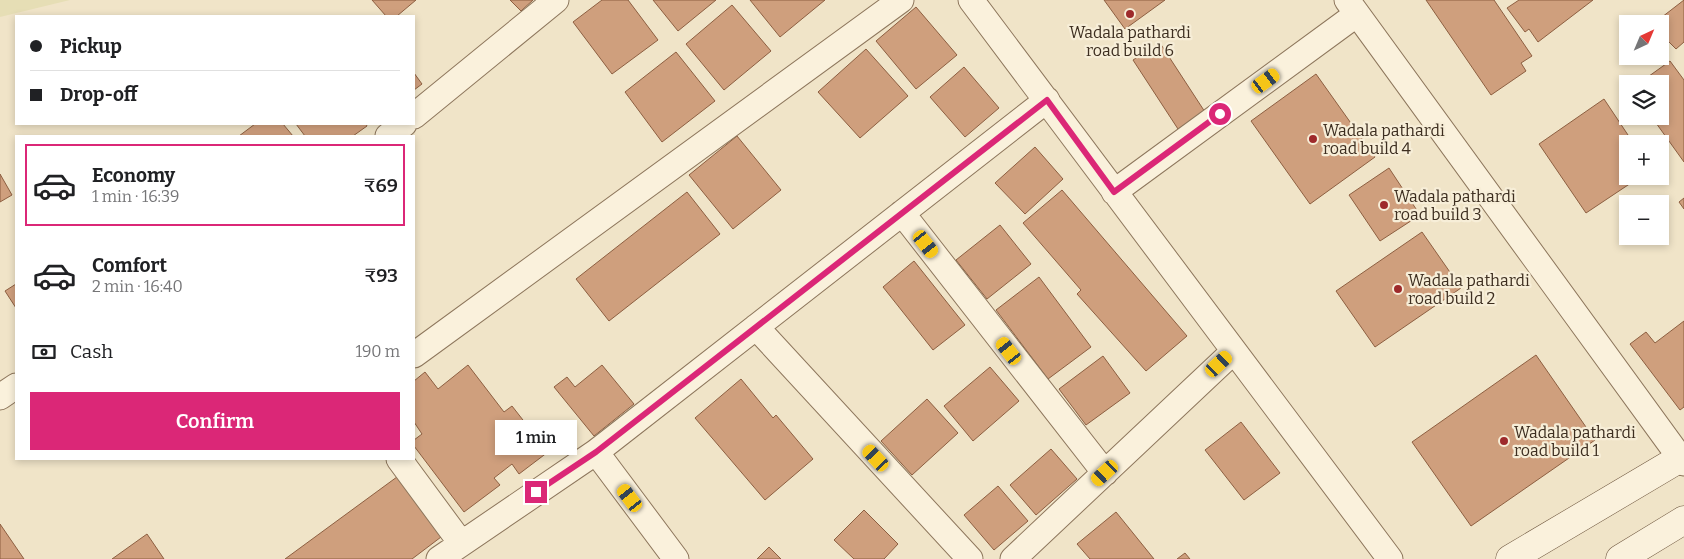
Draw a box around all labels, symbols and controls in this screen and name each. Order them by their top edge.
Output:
marker: Wadala pathardi road build 6 [1124,8,1136,20]
north arrow [1619,15,1669,65]
map controls [1619,15,1669,245]
place label: Wadala pathardi road build 6 [1069,23,1191,60]
text: Pickup [60,35,122,58]
car [1249,66,1282,96]
button: layers [1619,75,1669,125]
text: Drop-off [60,83,138,106]
route start [1209,103,1231,125]
place label: Wadala pathardi road build 4 [1323,121,1445,158]
marker: Wadala pathardi road build 4 [1307,133,1319,145]
button: + [1619,135,1669,185]
icon: car [32,163,77,208]
text: Economy [92,164,175,187]
text: ₹69 [364,174,398,197]
text: 1 min · 16:39 [92,187,179,206]
place label: Wadala pathardi road build 3 [1394,187,1516,224]
button: − [1619,195,1669,245]
marker: Wadala pathardi road build 3 [1378,199,1390,211]
car [910,228,941,260]
icon: car [32,253,77,298]
text: Comfort [92,254,167,277]
text: ₹93 [364,264,398,287]
place label: Wadala pathardi road build 2 [1408,271,1530,308]
text: 2 min · 16:40 [92,277,183,296]
marker: Wadala pathardi road build 2 [1392,283,1404,295]
car [993,335,1024,367]
icon: cash [30,338,58,366]
text: Cash [70,340,113,363]
text: 190 m [355,342,400,361]
car [1202,348,1235,380]
button: Confirm [30,392,400,450]
callout: 1 min [495,420,577,454]
place label: Wadala pathardi road build 1 [1514,423,1636,460]
text: 1 min [516,428,556,447]
marker: Wadala pathardi road build 1 [1498,435,1510,447]
car [860,442,891,474]
car [1088,457,1121,489]
route end [525,481,547,503]
car [614,482,645,514]

